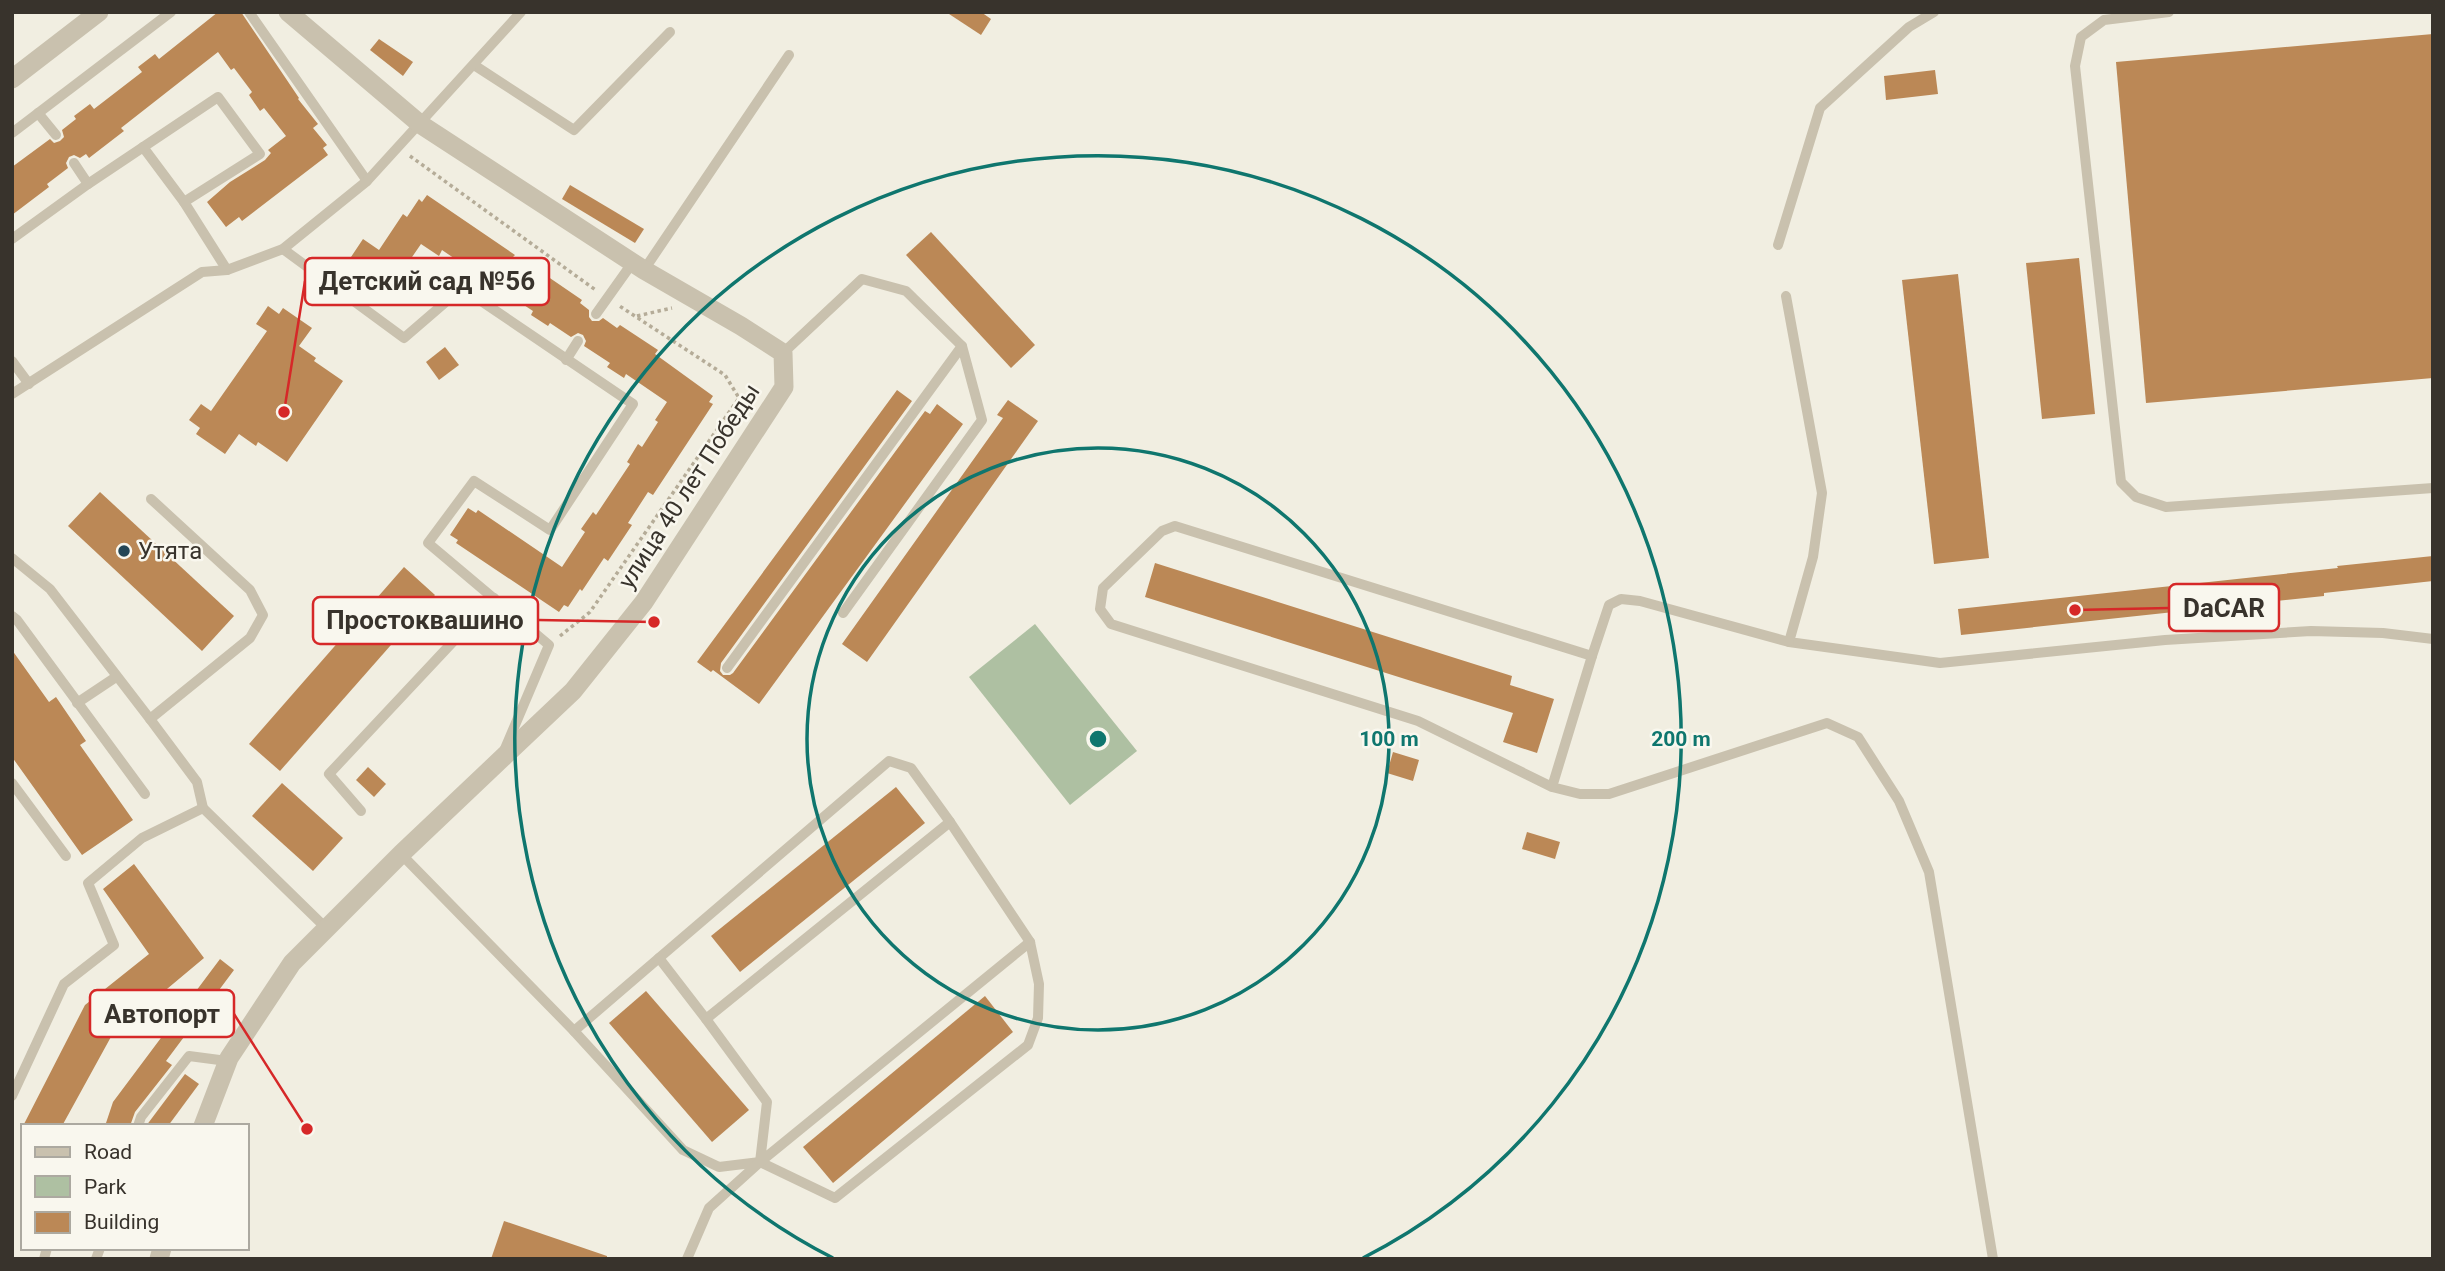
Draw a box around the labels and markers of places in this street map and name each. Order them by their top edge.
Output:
callout: Детский сад №56 [305,258,549,305]
place label: Утята [138,537,202,565]
marker: Утята [116,543,132,559]
callout: DaCAR [2169,584,2279,631]
callout: Простоквашино [313,597,538,644]
centre of rings [1086,727,1110,751]
callout: Автопорт [90,990,234,1037]

